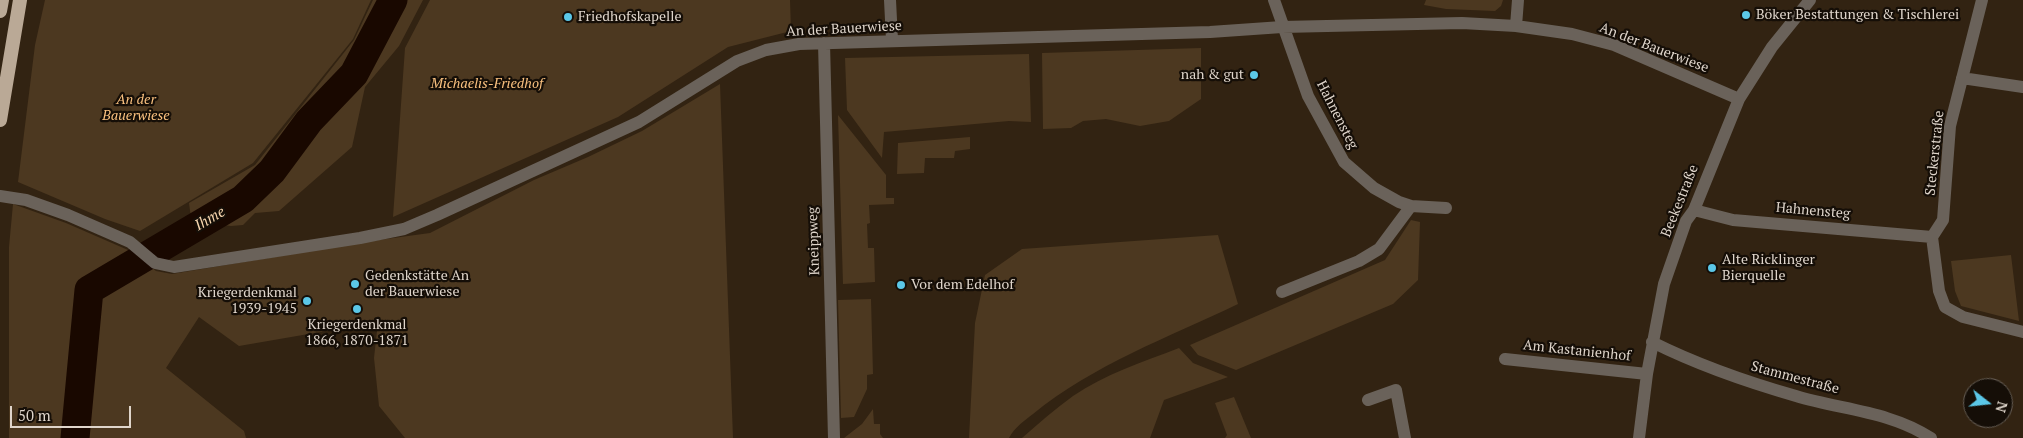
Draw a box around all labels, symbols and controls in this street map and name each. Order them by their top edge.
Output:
place label: Böker Bestattungen & Tischlerei [1756,7,1959,23]
place label: Friedhofskapelle [578,9,682,25]
marker: Böker Bestattungen & Tischlerei [1740,9,1752,21]
marker: Friedhofskapelle [562,11,574,23]
street label: An der Bauerwiese [786,18,902,40]
street label: An der Bauerwiese [1597,19,1711,77]
place label: nah & gut [1181,67,1244,83]
marker: nah & gut [1248,69,1260,81]
park label: Michaelis-Friedhof [431,76,543,92]
street label: Hahnensteg [1313,78,1361,152]
park label: An der Bauerwiese [102,92,170,124]
street label: Steckerstraße [1922,110,1948,196]
street label: Beekestraße [1658,162,1702,240]
street label: Hahnensteg [1775,199,1851,223]
water label: Ihme [192,203,228,235]
street label: Kneippweg [804,206,824,276]
place label: Alte Ricklinger Bierquelle [1722,252,1815,284]
marker: Alte Ricklinger Bierquelle [1706,262,1718,274]
place label: Gedenkstätte An der Bauerwiese [365,268,469,300]
place label: Vor dem Edelhof [911,277,1014,293]
marker: Gedenkstätte An der Bauerwiese [349,278,361,290]
marker: Vor dem Edelhof [895,279,907,291]
place label: Kriegerdenkmal 1939-1945 [198,285,297,318]
marker: Kriegerdenkmal 1939-1945 [301,295,313,307]
marker: Kriegerdenkmal 1866, 1870-1871 [351,303,363,315]
place label: Kriegerdenkmal 1866, 1870-1871 [306,317,408,350]
street label: Am Kastanienhof [1522,337,1632,365]
street label: Stammestraße [1749,358,1841,398]
north arrow [1963,378,2013,428]
scale bar [12,396,134,428]
text: N [1991,399,2013,415]
text: 50 m [18,405,51,425]

